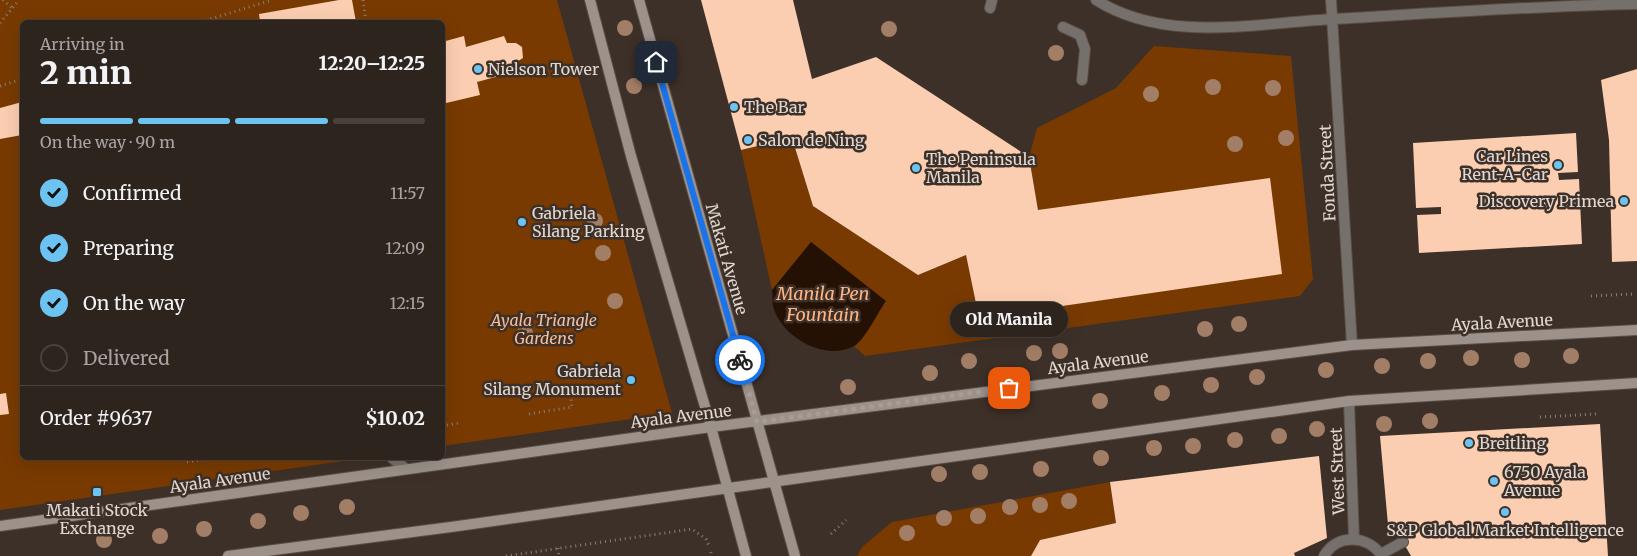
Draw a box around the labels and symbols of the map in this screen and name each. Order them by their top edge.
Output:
pin [635,41,677,83]
place label: Nielson Tower [488,59,599,79]
marker: Nielson Tower [472,63,484,75]
place label: The Bar [744,97,805,117]
marker: The Bar [728,101,740,113]
street label: Fonda Street [1314,123,1340,222]
place label: Salon de Ning [758,130,865,150]
marker: Salon de Ning [742,134,754,146]
place label: Car Lines Rent-A-Car [1462,146,1548,184]
place label: The Peninsula Manila [926,149,1036,187]
marker: Car Lines Rent-A-Car [1552,159,1564,171]
marker: The Peninsula Manila [910,162,922,174]
place label: Discovery Primea [1478,191,1614,211]
marker: Discovery Primea [1618,195,1630,207]
street label: Makati Avenue [702,201,752,317]
place label: Gabriela Silang Parking [532,203,645,241]
marker: Gabriela Silang Parking [516,216,528,228]
water label: Manila Pen Fountain [776,282,869,326]
callout: Old Manila [950,303,1068,338]
street label: Ayala Avenue [1450,309,1553,335]
park label: Ayala Triangle Gardens [489,310,597,348]
courier [715,335,765,385]
street label: Ayala Avenue [1045,346,1150,378]
place label: Gabriela Silang Monument [483,361,622,399]
pin [988,367,1030,409]
marker: Gabriela Silang Monument [625,374,637,386]
street label: Ayala Avenue [628,400,733,432]
street label: West Street [1325,426,1349,516]
place label: Breitling [1479,433,1547,453]
marker: Breitling [1463,437,1475,449]
place label: 6750 Ayala Avenue [1503,462,1586,500]
street label: Ayala Avenue [167,463,272,497]
marker: 6750 Ayala Avenue [1488,475,1500,487]
marker: Makati Stock Exchange [91,486,103,498]
place label: Makati Stock Exchange [46,500,149,538]
marker: S&P Global Market Intelligence [1499,506,1511,518]
place label: S&P Global Market Intelligence [1386,520,1624,540]

